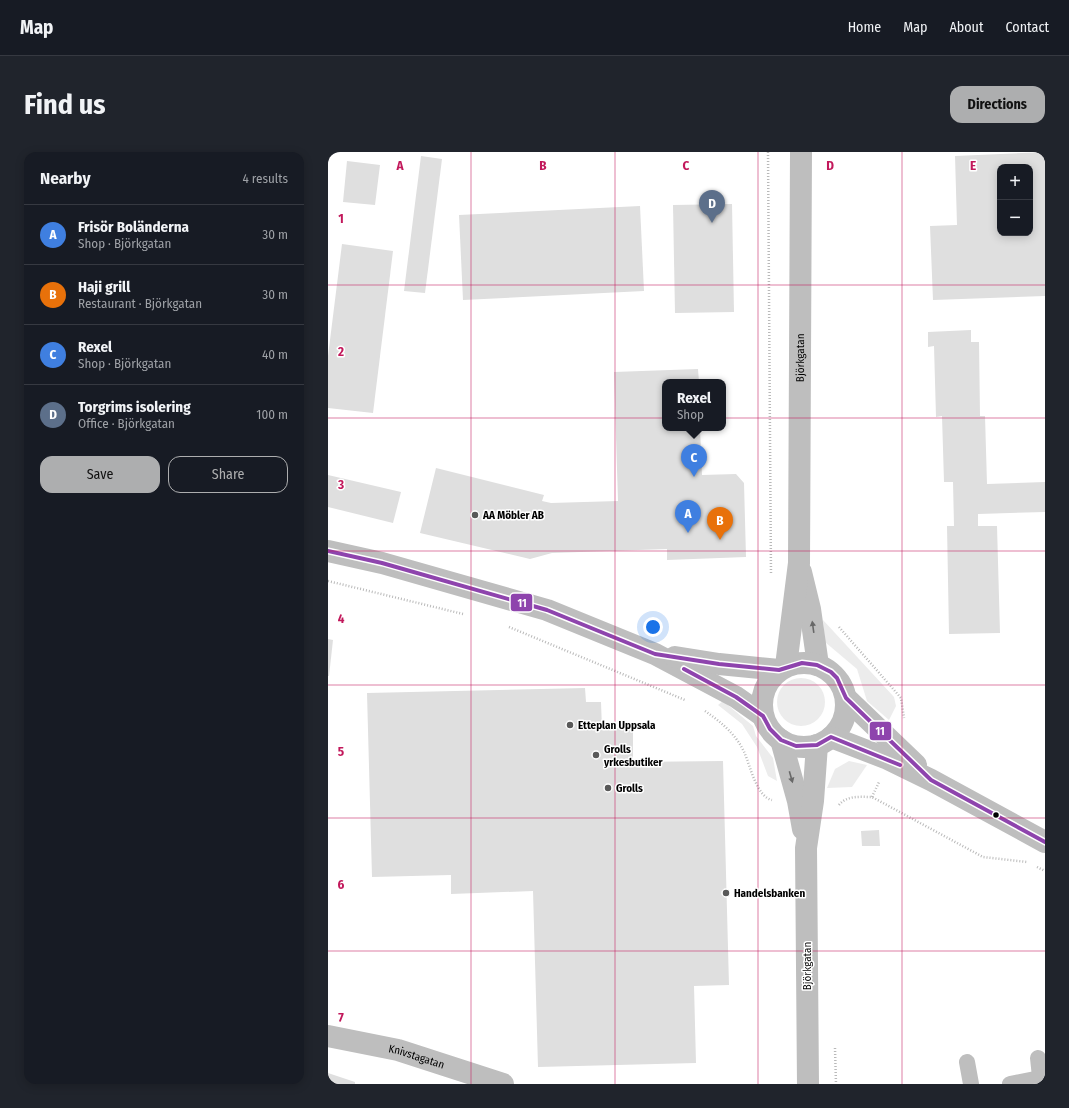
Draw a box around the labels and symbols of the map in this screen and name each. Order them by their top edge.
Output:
text: A [395,158,404,173]
text: B [539,158,547,173]
text: C [683,158,690,173]
text: D [826,158,834,173]
text: E [970,158,976,173]
pin: D [699,190,725,223]
text: 1 [338,211,344,226]
street label: Björkgatan [794,333,807,382]
text: 2 [337,344,344,359]
pin: C [681,444,707,477]
text: 3 [337,477,344,492]
pin: A [675,500,701,533]
pin: B [707,507,733,540]
place label: AA Möbler AB [482,509,544,522]
marker: AA Möbler AB [470,510,480,520]
line badge: 11 [510,593,533,612]
text: 11 [517,597,527,610]
text: 4 [338,611,345,626]
your location [643,617,663,637]
one-way arrow [810,620,816,633]
place label: Etteplan Uppsala [578,719,656,732]
marker: Etteplan Uppsala [565,720,575,730]
line badge: 11 [869,721,892,741]
text: 11 [875,725,885,738]
place label: Grolls yrkesbutiker [603,743,664,769]
text: 5 [338,744,344,759]
marker: Grolls yrkesbutiker [591,750,601,760]
one-way arrow [788,771,794,783]
place label: Grolls [616,782,643,795]
marker: Grolls [603,783,613,793]
unlabelled marker [991,810,1001,820]
text: 6 [338,877,345,892]
place label: Handelsbanken [734,887,805,900]
marker: Handelsbanken [721,888,731,898]
street label: Björkgatan [801,942,814,990]
text: 7 [338,1010,344,1025]
street label: Knivstagatan [387,1042,446,1072]

